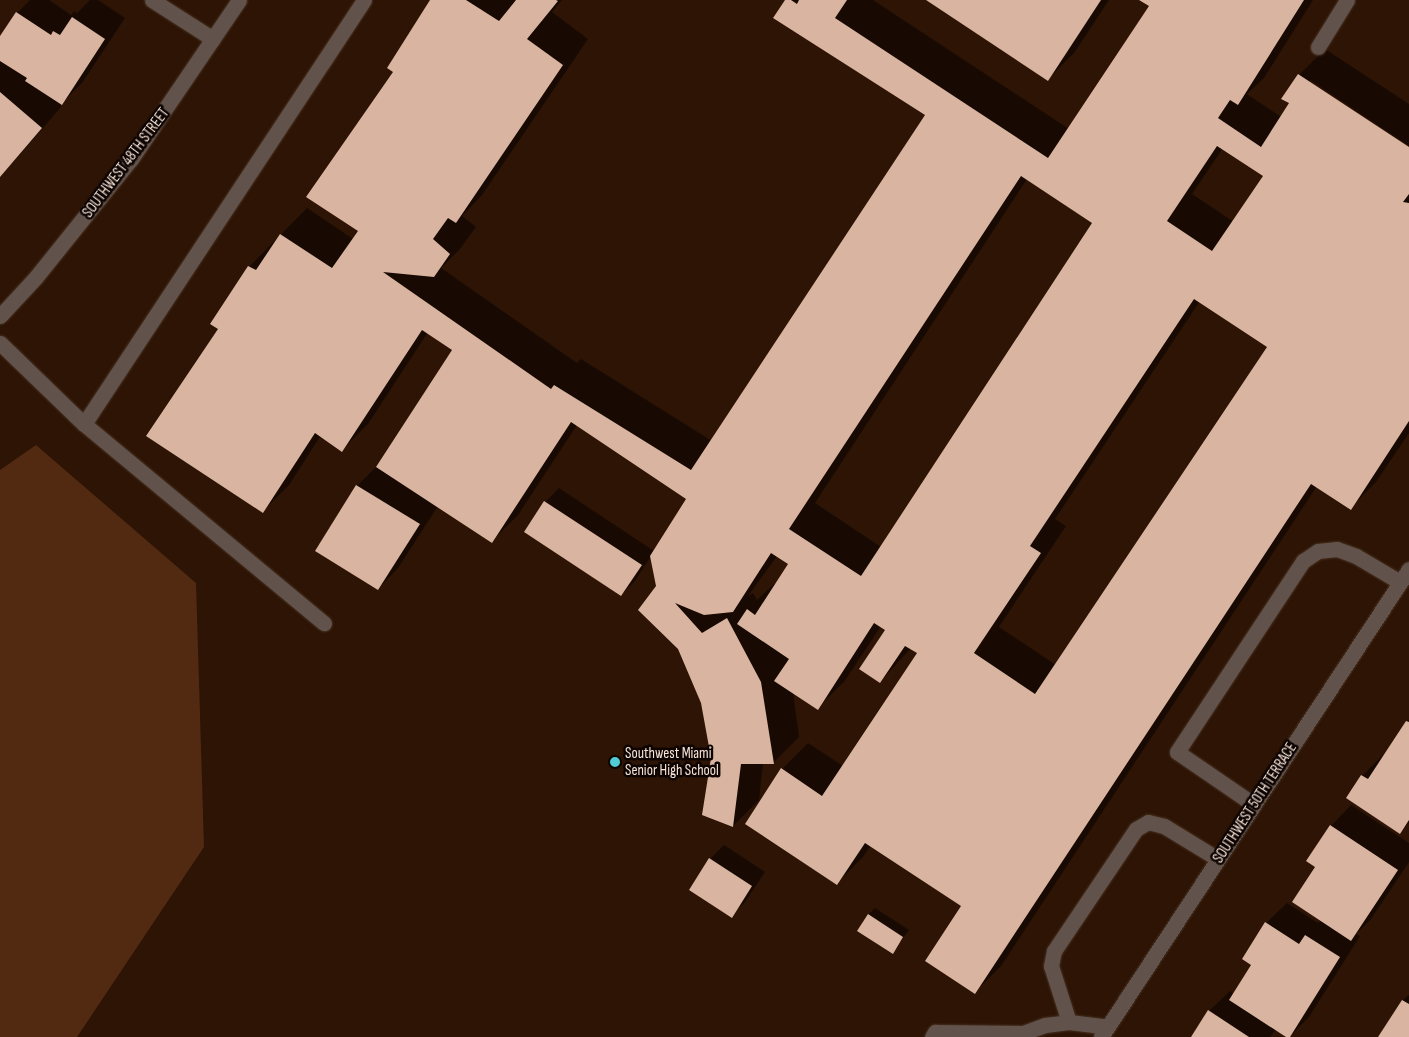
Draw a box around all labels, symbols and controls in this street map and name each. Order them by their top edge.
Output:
street label: SOUTHWEST 48TH STREET [79,105,173,221]
street label: SOUTHWEST 50TH TERRACE [1209,739,1301,867]
place label: Southwest Miami Senior High School [625,744,719,779]
marker: Southwest Miami Senior High School [609,756,621,768]

